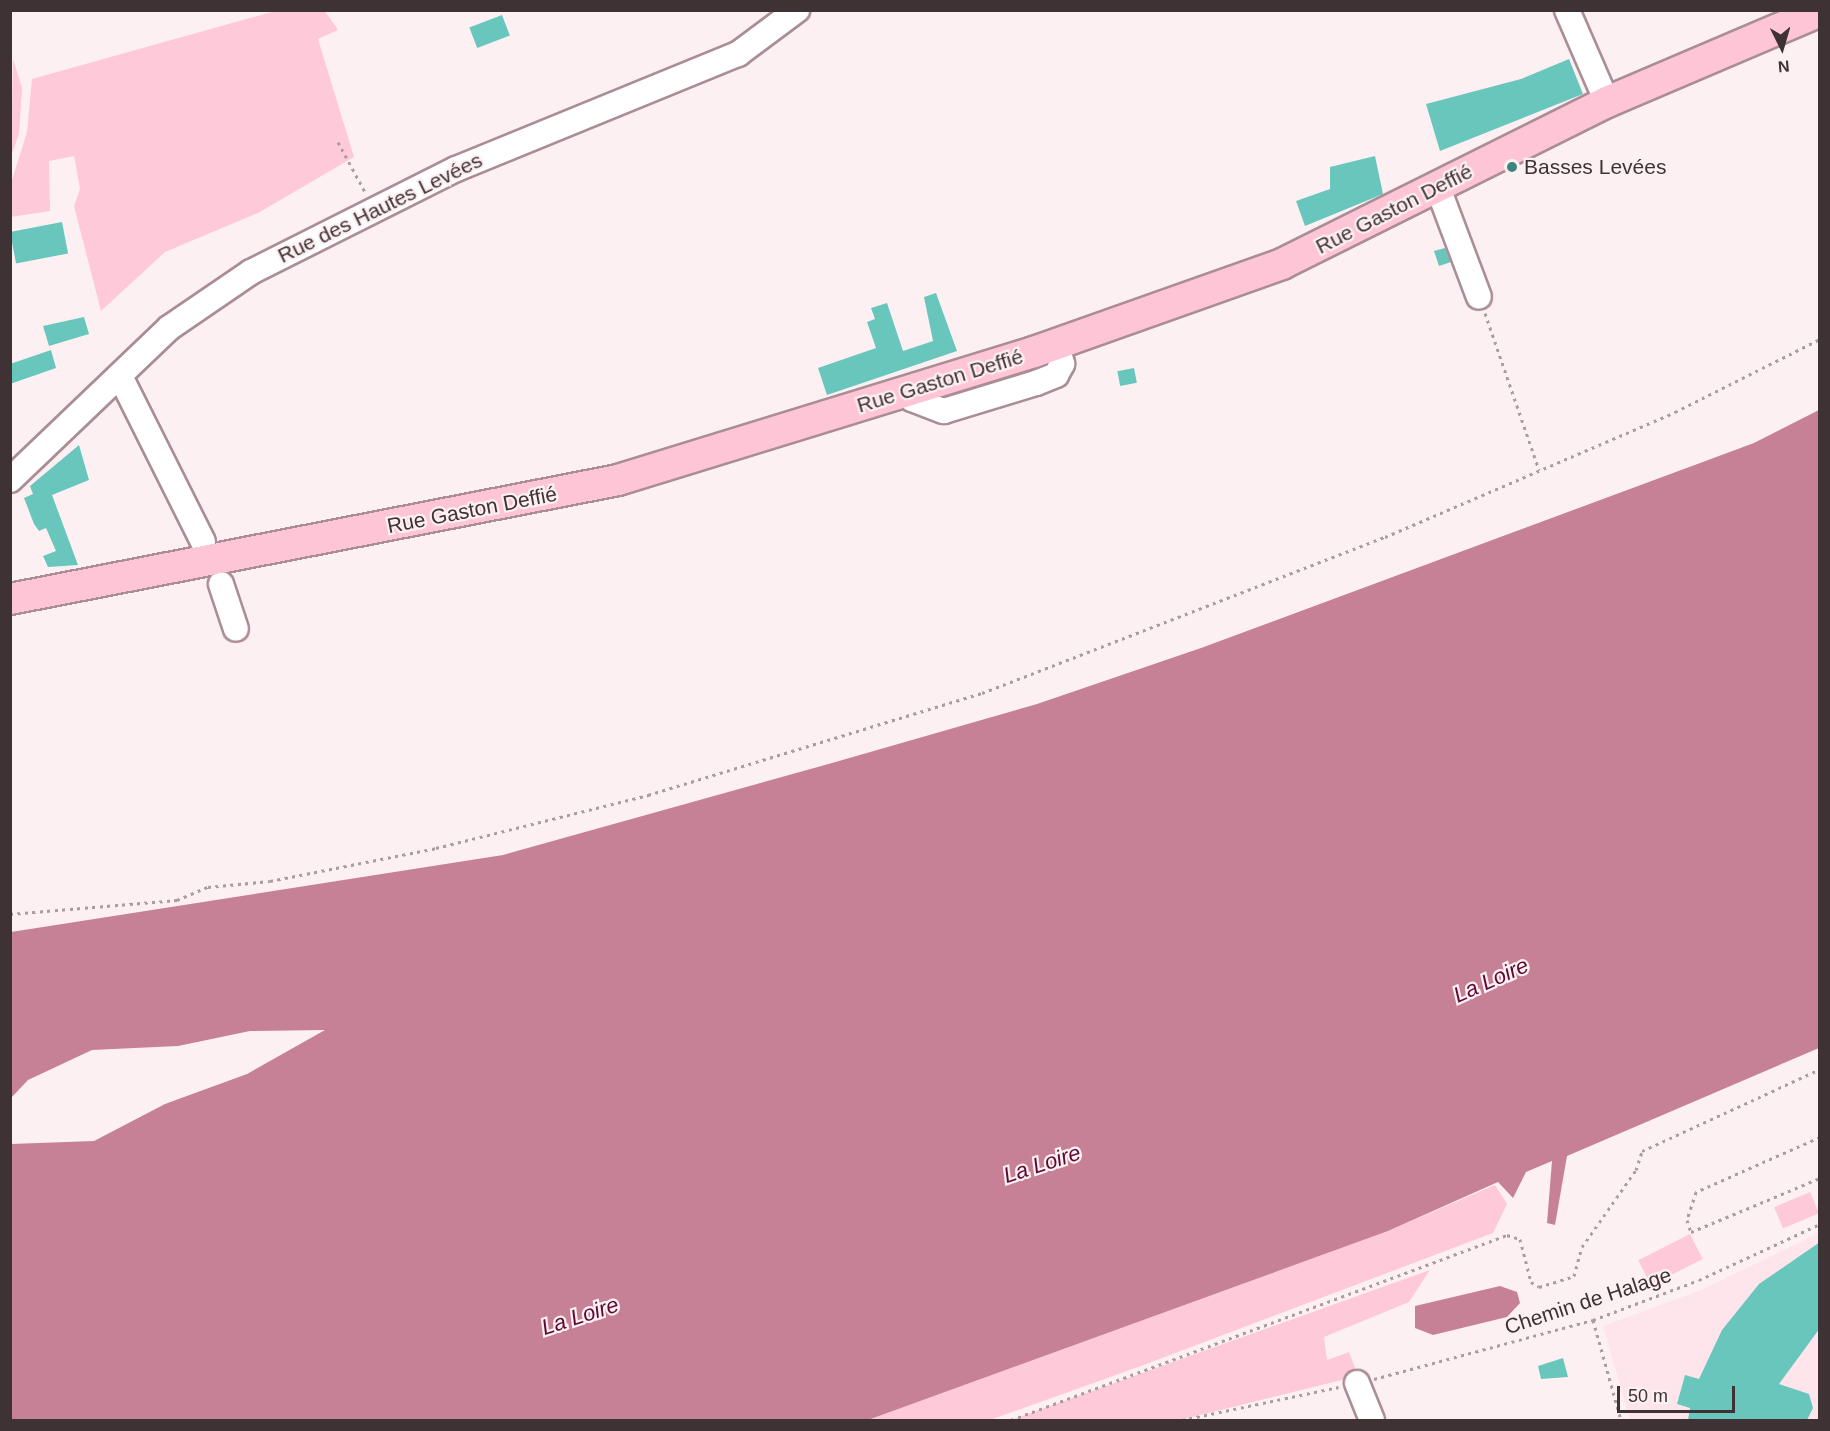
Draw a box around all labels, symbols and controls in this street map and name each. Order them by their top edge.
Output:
north arrow [1752,18,1812,78]
text: N [1777,57,1790,75]
street label: Rue des Hautes Levées [274,148,486,268]
place label: Basses Levées [1524,154,1666,180]
street label: Rue Gaston Deffié [1311,159,1477,259]
marker: Basses Levées [1505,160,1519,174]
street label: Rue Gaston Deffié [854,344,1026,418]
street label: Rue Gaston Deffié [385,481,559,539]
water label: La Loire [1449,952,1533,1008]
water label: La Loire [1000,1139,1084,1189]
street label: Chemin de Halage [1501,1262,1675,1340]
water label: La Loire [538,1291,622,1341]
scale bar [1620,1374,1738,1412]
text: 50 m [1628,1386,1668,1406]

